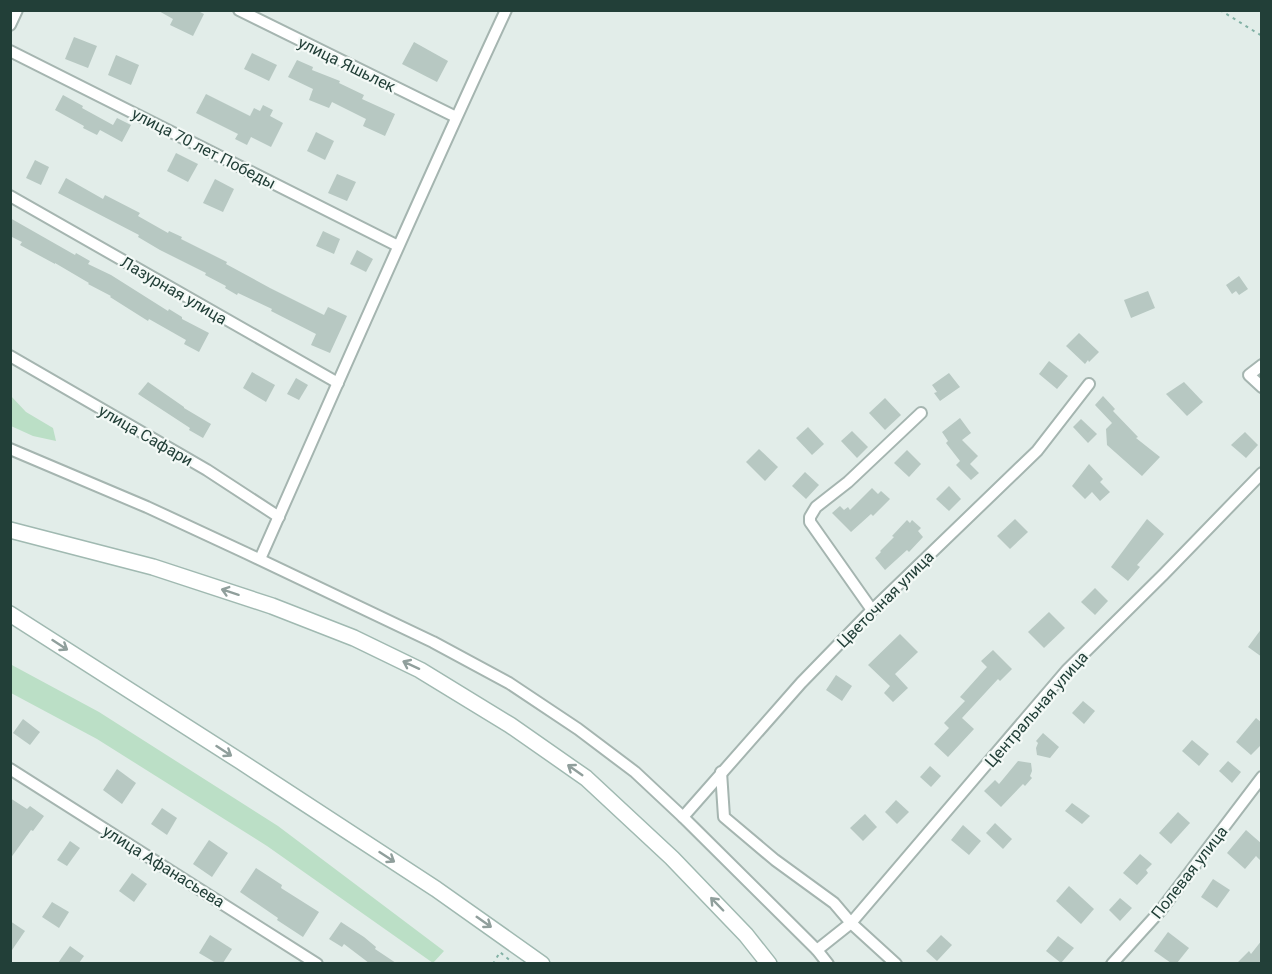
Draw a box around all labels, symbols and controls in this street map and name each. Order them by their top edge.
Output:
street label: улица Яшьлек [295,33,399,96]
street label: улица 70 лет Победы [129,104,279,193]
street label: Лазурная улица [117,252,230,328]
street label: улица Сафари [95,401,196,470]
street label: Цветочная улица [833,547,938,652]
one-way arrow [221,586,240,597]
one-way arrow [51,640,68,652]
street label: Центральная улица [981,647,1092,771]
one-way arrow [402,659,420,671]
one-way arrow [215,745,232,757]
one-way arrow [567,764,584,776]
street label: улица Афанасьева [99,821,228,912]
street label: Полевая улица [1147,822,1232,923]
one-way arrow [379,851,395,863]
one-way arrow [710,897,724,912]
one-way arrow [476,916,492,928]

